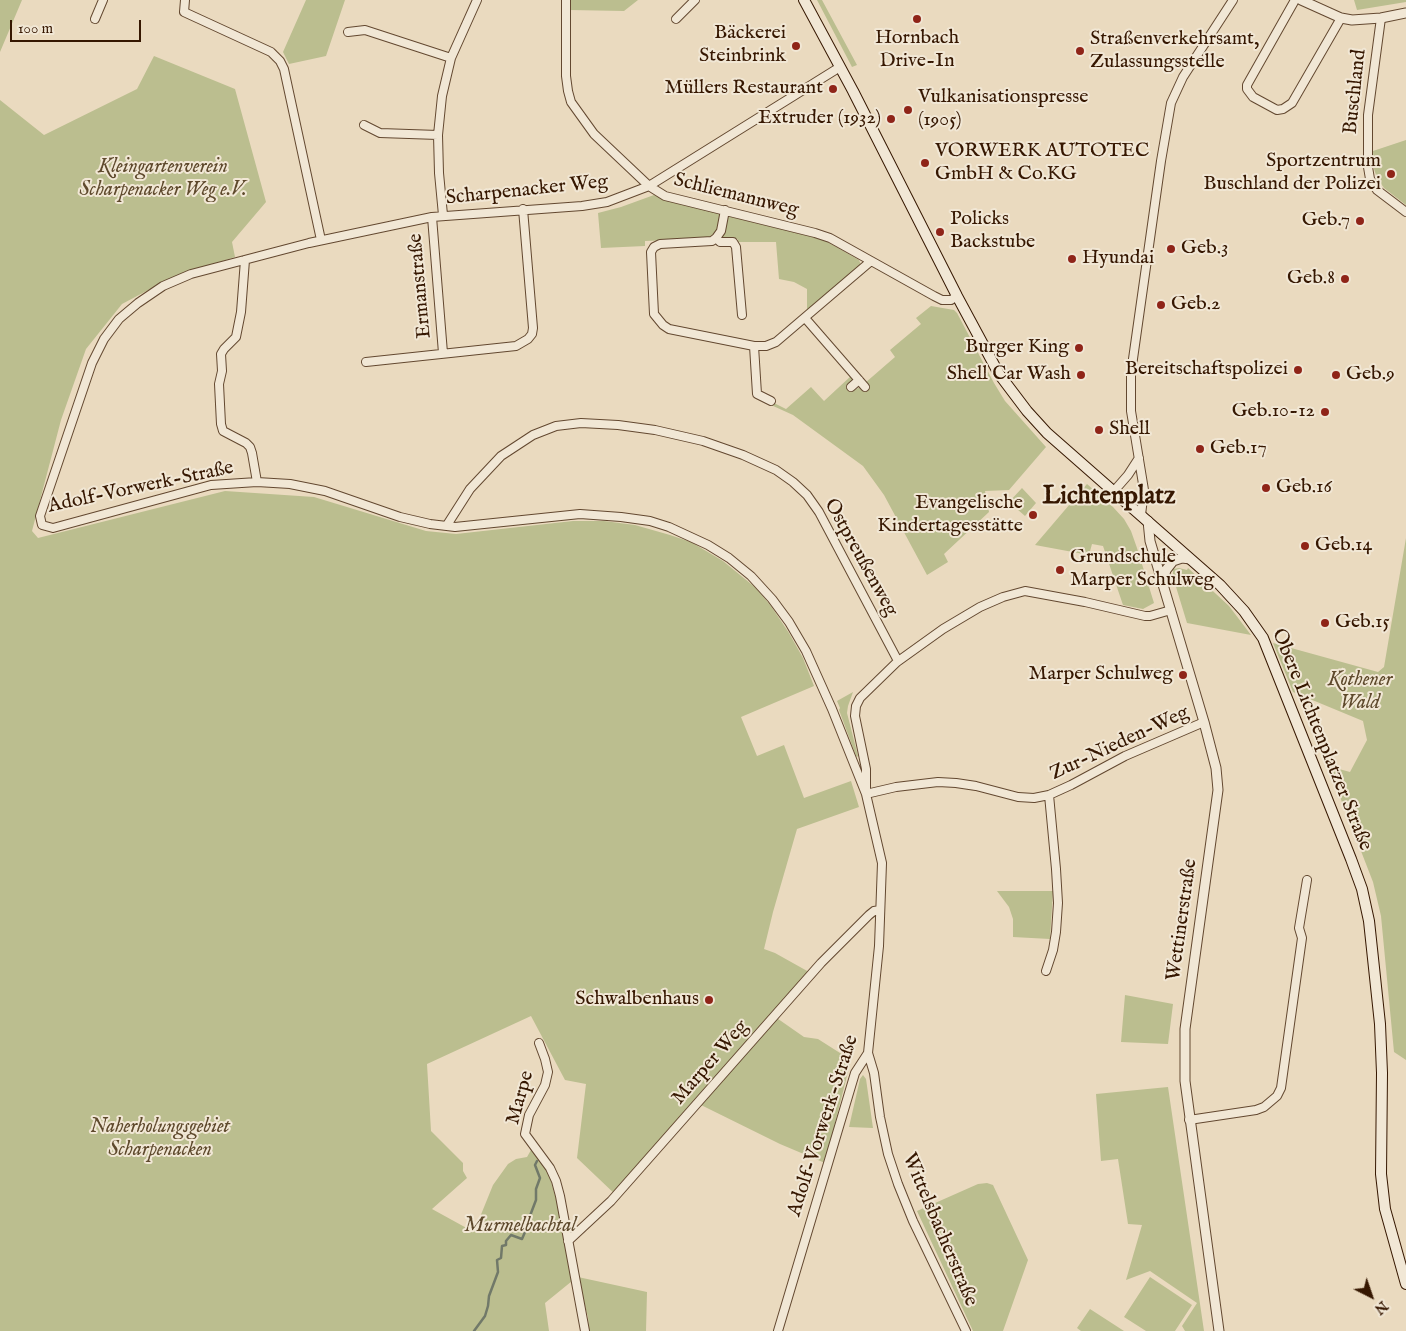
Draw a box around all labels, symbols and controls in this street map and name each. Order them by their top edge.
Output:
scale bar [12,10,144,42]
marker: Hornbach Drive-In [911,13,923,25]
text: 100 m [18,19,53,38]
place label: Bäckerei Steinbrink [699,22,786,69]
place label: Hornbach Drive-In [875,27,959,74]
place label: Straßenverkehrsamt, Zulassungsstelle [1090,28,1259,75]
marker: Bäckerei Steinbrink [790,40,802,52]
marker: Straßenverkehrsamt, Zulassungsstelle [1074,45,1086,57]
street label: Buschland [1340,48,1372,136]
place label: Müllers Restaurant [665,77,823,101]
marker: Müllers Restaurant [827,83,839,95]
place label: Vulkanisationspresse (1905) [918,86,1088,133]
marker: Vulkanisationspresse (1905) [902,104,914,116]
place label: Extruder (1932) [758,107,881,131]
marker: Extruder (1932) [885,113,897,125]
place label: VORWERK AUTOTEC GmbH & Co.KG [935,140,1149,187]
place label: Sportzentrum Buschland der Polizei [1203,150,1381,197]
park label: Kleingartenverein Scharpenacker Weg e.V. [79,156,247,203]
marker: VORWERK AUTOTEC GmbH & Co.KG [919,157,931,169]
marker: Sportzentrum Buschland der Polizei [1385,168,1397,180]
street label: Schliemannweg [671,169,801,223]
street label: Scharpenacker Weg [445,171,609,211]
place label: Policks Backstube [950,208,1035,255]
place label: Geb.7 [1302,209,1350,233]
marker: Geb.7 [1354,215,1366,227]
marker: Policks Backstube [934,226,946,238]
street label: Ermanstraße [404,232,438,340]
place label: Geb.3 [1181,237,1229,261]
marker: Geb.3 [1165,243,1177,255]
place label: Hyundai [1082,247,1154,271]
marker: Hyundai [1066,253,1078,265]
place label: Geb.8 [1287,267,1335,291]
marker: Geb.8 [1339,273,1351,285]
place label: Geb.2 [1171,293,1220,317]
marker: Geb.2 [1155,299,1167,311]
place label: Burger King [965,336,1069,360]
marker: Burger King [1073,342,1085,354]
place label: Bereitschaftspolizei [1125,358,1288,382]
place label: Shell Car Wash [947,363,1071,387]
place label: Geb.9 [1346,363,1395,387]
marker: Bereitschaftspolizei [1292,364,1304,376]
marker: Shell Car Wash [1075,369,1087,381]
marker: Geb.9 [1330,369,1342,381]
place label: Geb.10-12 [1232,400,1315,424]
marker: Geb.10-12 [1319,406,1331,418]
place label: Shell [1109,418,1150,442]
marker: Shell [1093,424,1105,436]
place label: Geb.17 [1210,437,1267,461]
marker: Geb.17 [1194,443,1206,455]
street label: Adolf-Vorwerk-Straße [46,457,236,519]
place label: Geb.16 [1276,476,1332,500]
marker: Geb.16 [1260,482,1272,494]
district label: Lichtenplatz [1043,483,1175,513]
place label: Evangelische Kindertagesstätte [877,492,1023,539]
street label: Ostpreußenweg [818,495,902,621]
marker: Evangelische Kindertagesstätte [1027,509,1039,521]
place label: Geb.14 [1315,534,1372,558]
marker: Geb.14 [1299,540,1311,552]
place label: Grundschule Marper Schulweg [1070,546,1214,593]
marker: Grundschule Marper Schulweg [1054,564,1066,576]
place label: Geb.15 [1335,611,1390,635]
marker: Geb.15 [1319,617,1331,629]
street label: Obere Lichtenplatzer Straße [1265,626,1377,854]
place label: Marper Schulweg [1029,663,1173,687]
marker: Marper Schulweg [1177,669,1189,681]
park label: Kothener Wald [1328,669,1392,716]
street label: Zur-Nieden-Weg [1047,701,1193,787]
street label: Wettinerstraße [1163,857,1203,983]
place label: Schwalbenhaus [575,988,699,1012]
marker: Schwalbenhaus [703,994,715,1006]
street label: Marper Weg [668,1016,754,1110]
street label: Adolf-Vorwerk-Straße [783,1032,865,1220]
street label: Marpe [502,1068,540,1128]
park label: Naherholungsgebiet Scharpenacken [90,1116,230,1163]
street label: Wittelsbacherstraße [896,1150,982,1310]
park label: Murmelbachtal [464,1215,576,1239]
north arrow [1346,1271,1396,1321]
text: N [1370,1297,1391,1318]

